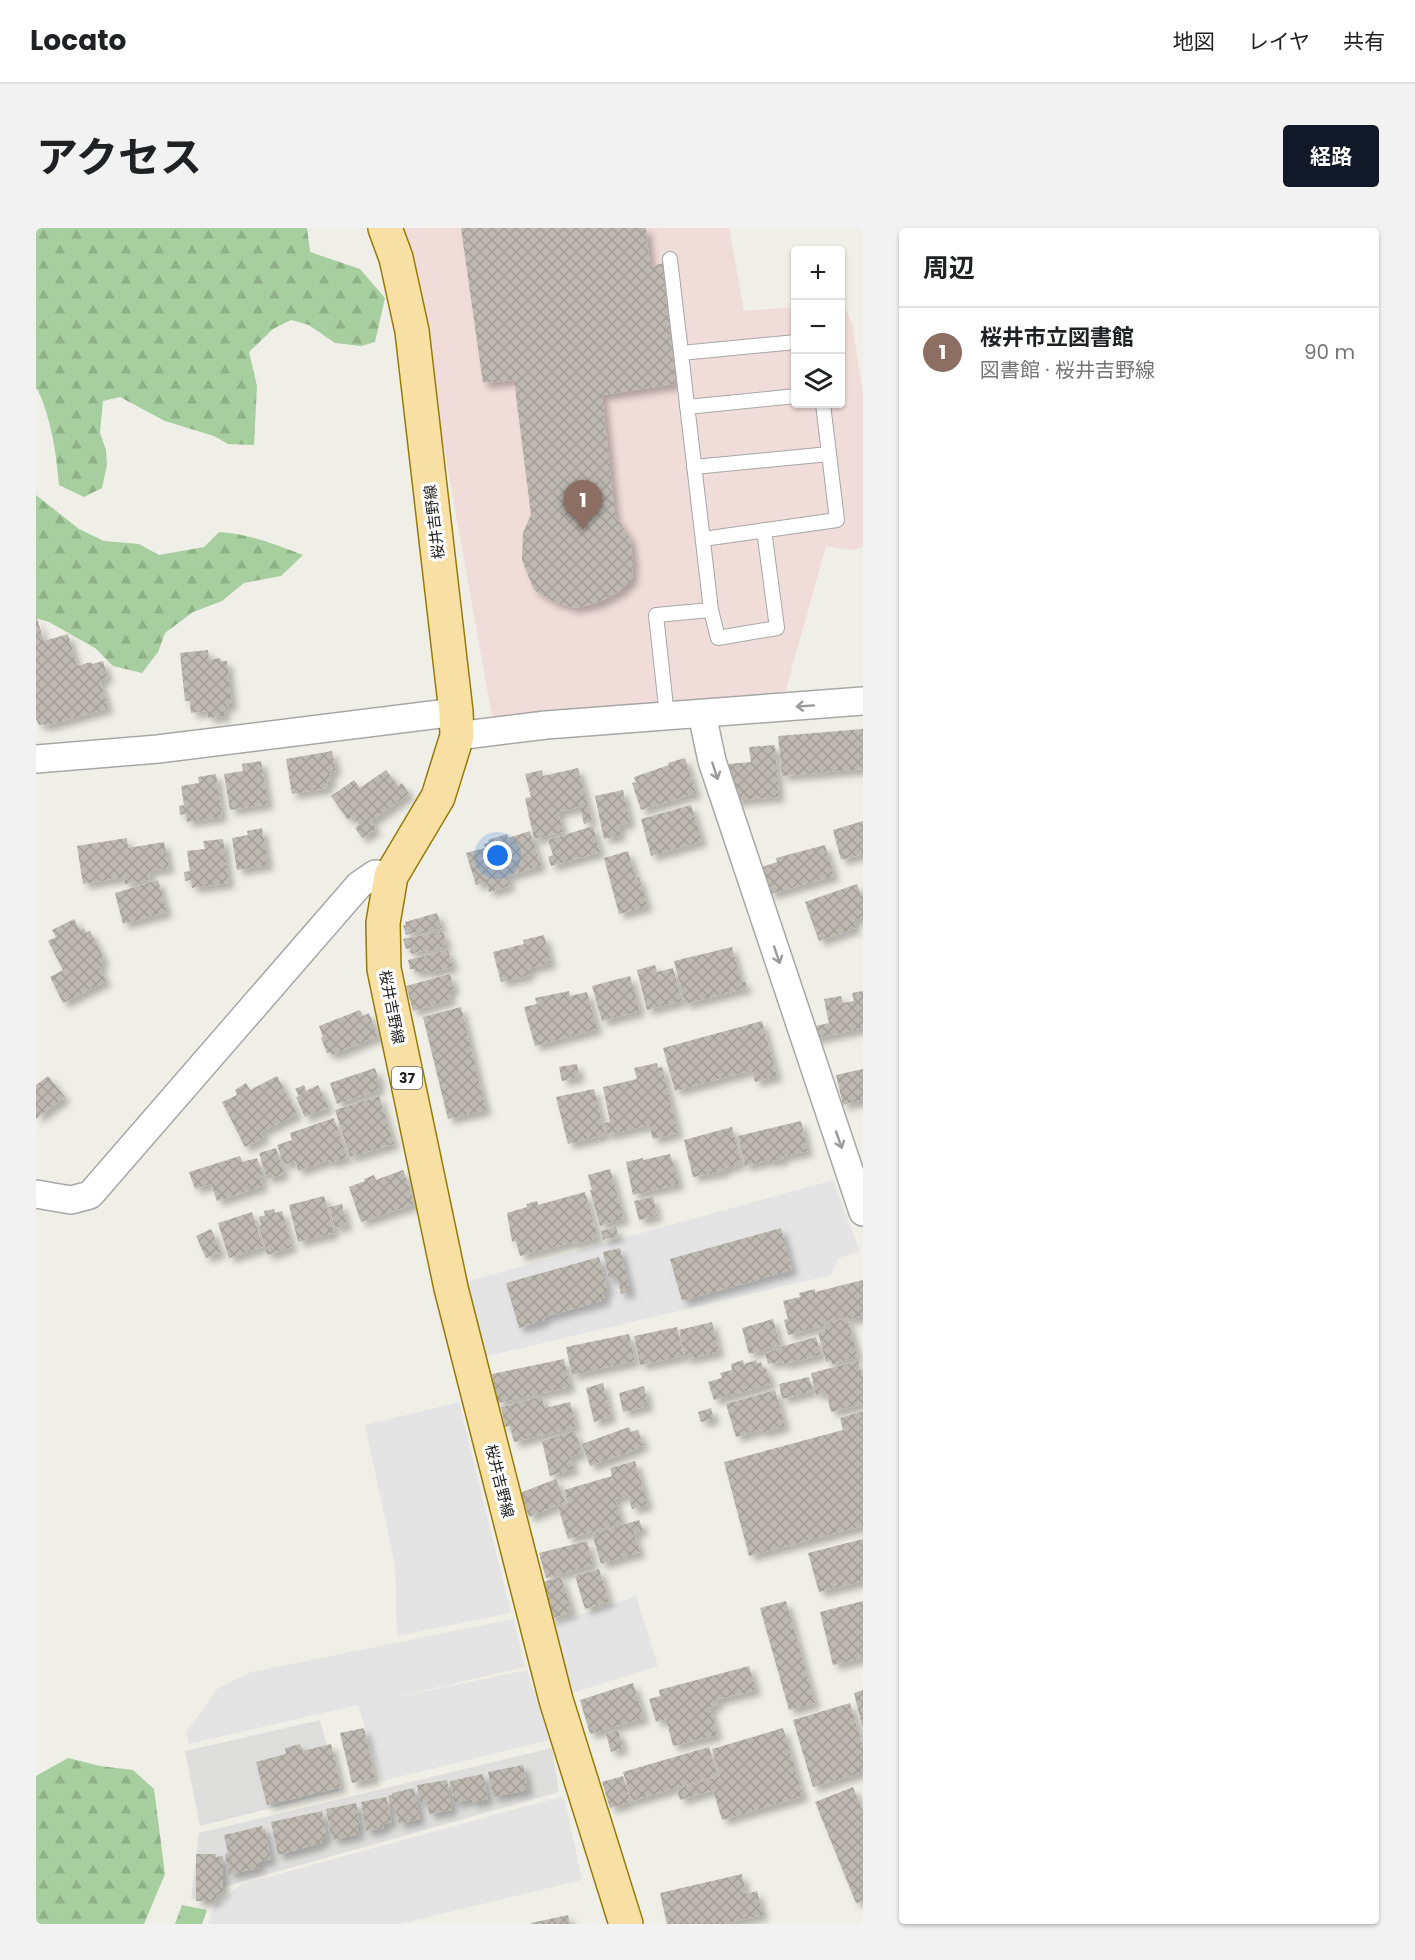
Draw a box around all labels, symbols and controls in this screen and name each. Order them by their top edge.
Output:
text: Locato [30,21,126,60]
text: 地図 [1173,27,1215,56]
text: レイヤ [1248,27,1310,56]
text: 共有 [1343,27,1385,56]
button: 経路 [1283,125,1379,187]
text: アクセス [36,128,202,187]
map controls [791,246,845,408]
button: + [791,246,845,300]
text: 周辺 [923,250,975,286]
button: − [791,300,845,354]
text: 桜井市立図書館 [980,322,1134,353]
text: 1 [939,338,946,366]
text: 90 m [1304,338,1355,366]
button: layers [791,354,845,408]
text: 図書館 · 桜井吉野線 [980,356,1155,384]
pin: 1 [564,480,602,530]
street label: 桜井吉野線 [419,483,449,561]
one-way arrow [795,701,815,712]
one-way arrow [710,761,721,780]
your location [483,841,512,870]
one-way arrow [773,945,784,964]
street label: 桜井吉野線 [375,968,409,1046]
road number: 37 [392,1067,422,1089]
one-way arrow [834,1131,845,1149]
street label: 桜井吉野線 [481,1442,519,1520]

